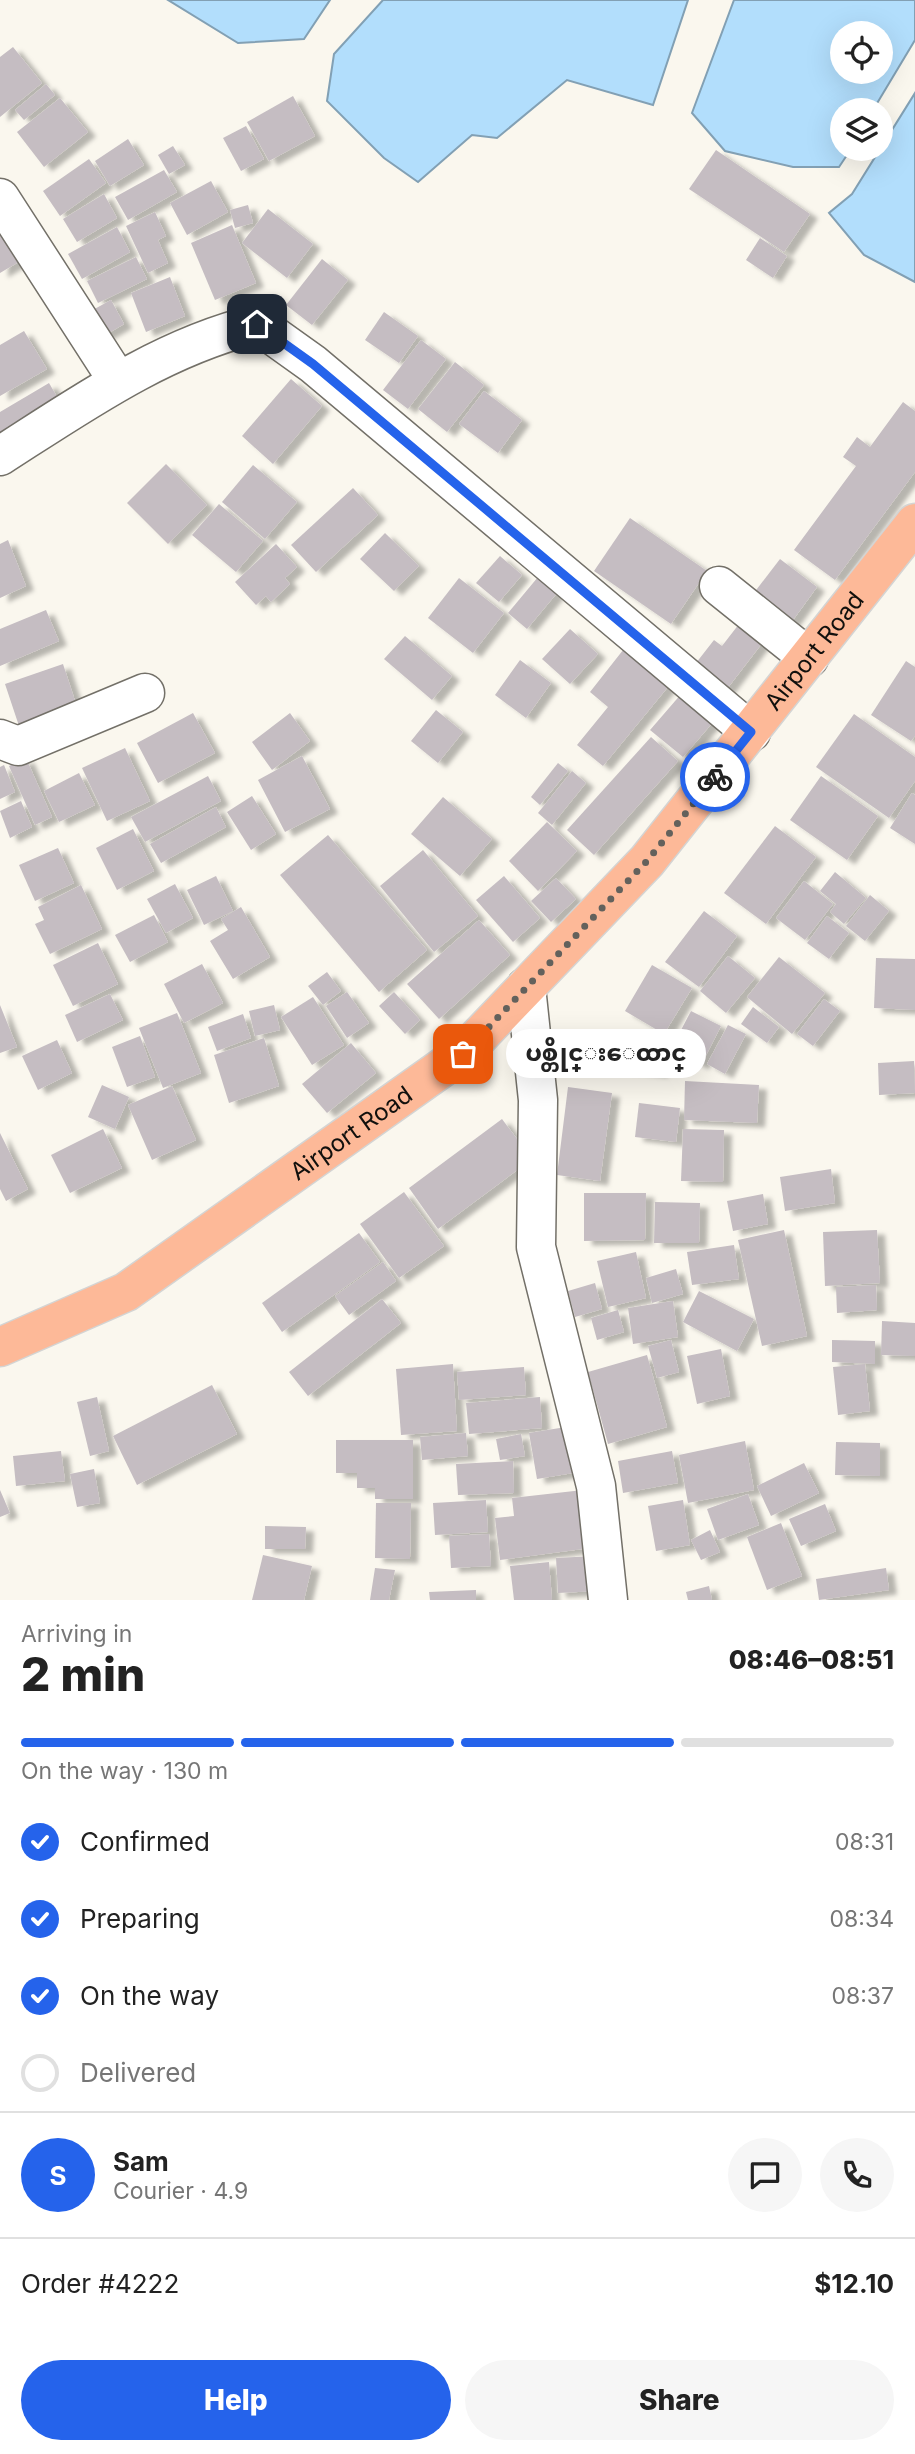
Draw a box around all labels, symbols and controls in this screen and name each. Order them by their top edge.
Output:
map controls [830,21,893,161]
button: locate [830,21,893,84]
button: layers [830,98,893,161]
pin [227,294,287,354]
icon: home [238,305,276,343]
street label: Airport Road [758,586,870,716]
courier [680,742,750,812]
icon: bike [696,758,734,796]
pin [433,1024,493,1084]
callout: ပစ္တိုင္းေထာင္ [505,1030,704,1078]
icon: bag [444,1035,482,1073]
text: ပစ္တိုင္းေထာင္ [525,1039,687,1067]
street label: Airport Road [284,1079,417,1186]
text: Arriving in [21,1620,132,1648]
text: 08:46–08:51 [729,1644,894,1675]
text: 2 min [21,1646,145,1702]
text: On the way · 130 m [21,1757,228,1785]
icon: check [21,1823,59,1861]
text: Confirmed [80,1826,210,1857]
text: 08:31 [835,1828,894,1856]
icon: check [21,1900,59,1938]
text: Preparing [80,1903,200,1934]
text: 08:34 [830,1905,894,1933]
icon: check [21,1977,59,2015]
text: On the way [80,1980,219,2011]
text: 08:37 [831,1982,894,2010]
text: Delivered [80,2057,196,2088]
button: chat [728,2138,802,2212]
button: phone [820,2138,894,2212]
text: Sam [113,2146,169,2177]
text: S [49,2160,67,2191]
text: Courier · 4.9 [113,2177,248,2205]
text: Order #4222 [21,2268,179,2299]
text: $12.10 [814,2268,894,2299]
button: Help [21,2360,451,2440]
button: Share [465,2360,894,2440]

